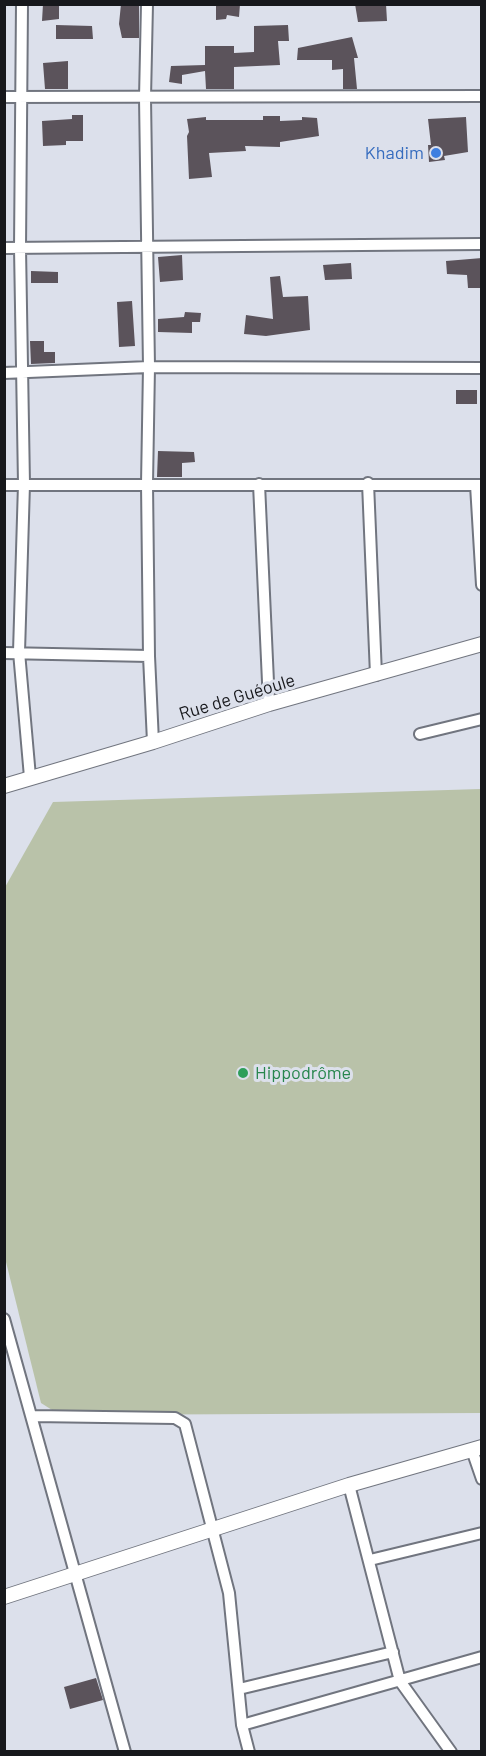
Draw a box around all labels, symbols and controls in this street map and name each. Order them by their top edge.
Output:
place label: Khadim [365,142,424,164]
marker: Khadim [429,146,443,160]
street label: Rue de Guéoule [176,669,298,725]
place label: Hippodrôme [255,1062,351,1084]
marker: Hippodrôme [236,1066,250,1080]

